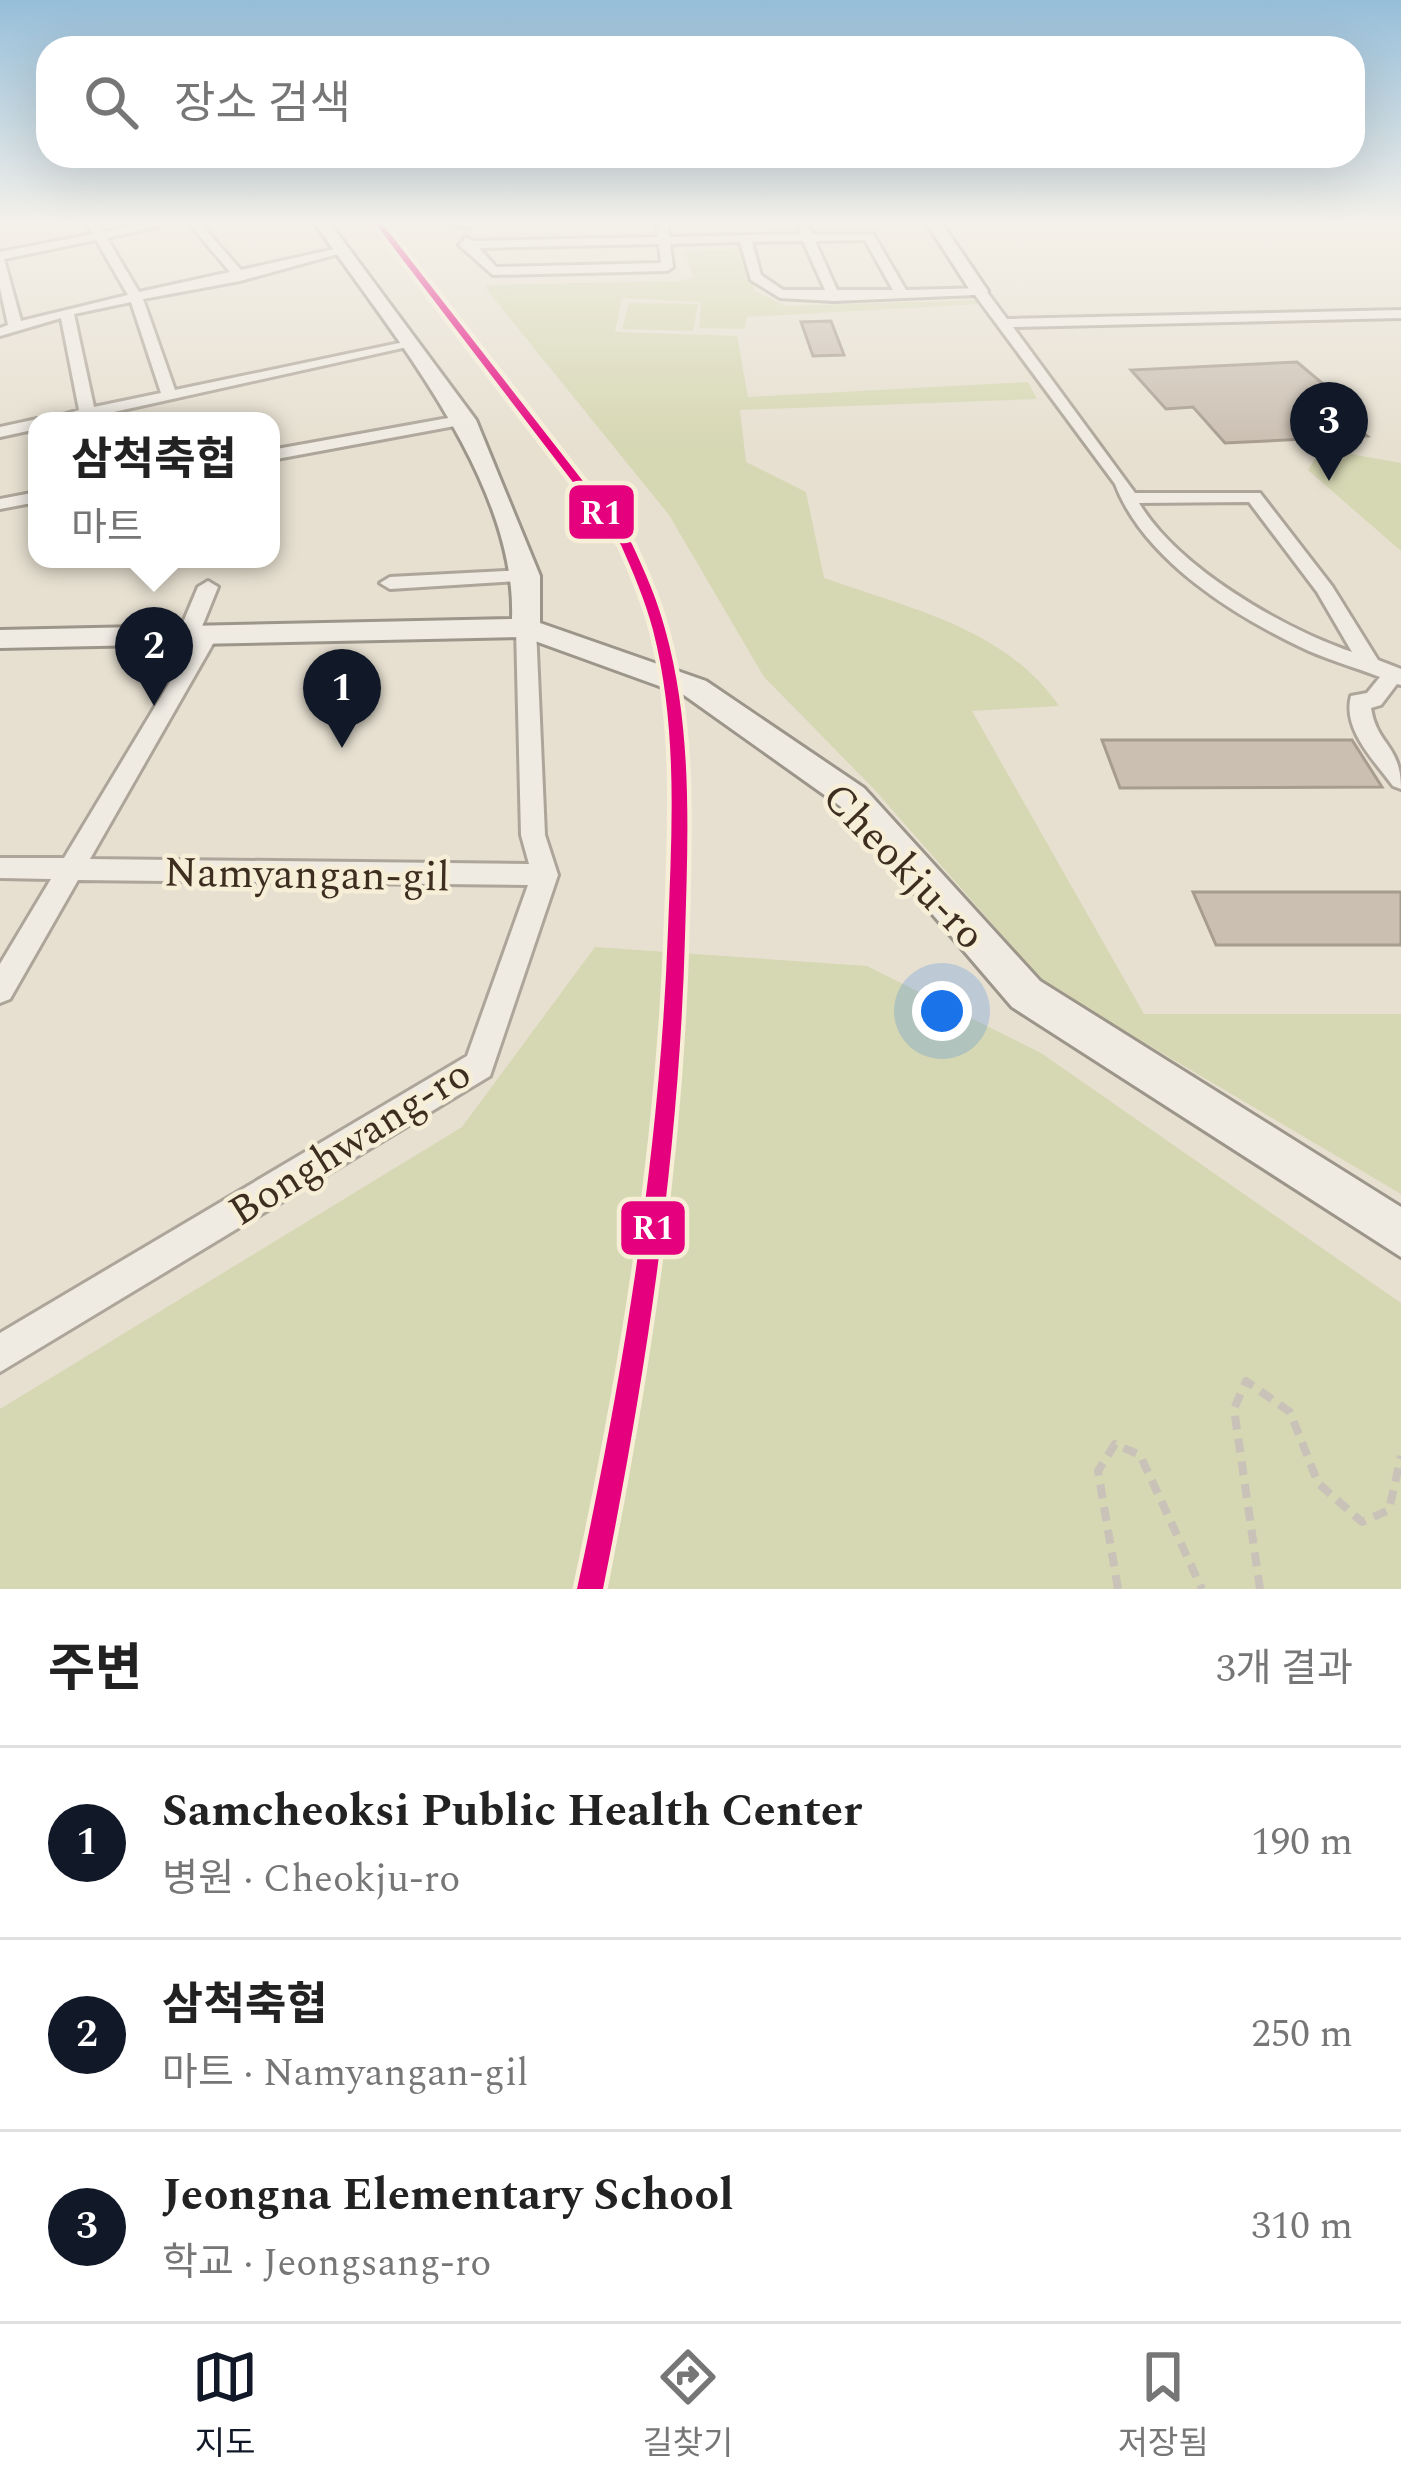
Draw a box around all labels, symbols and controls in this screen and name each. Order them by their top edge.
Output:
search box [36,36,1365,168]
icon: search [78,69,144,135]
text: 장소 검색 [174,70,351,139]
pin: 3 [1290,382,1368,481]
popup [28,412,280,568]
text: 삼척축협 [71,426,237,495]
line badge: R1 [567,483,636,541]
text: R1 [580,489,622,539]
text: 마트 [71,499,143,558]
pin: 2 [115,607,193,706]
pin: 1 [303,649,381,748]
street label: Cheokju-ro [807,768,1000,965]
street label: Namyangan-gil [163,842,450,909]
your location [912,981,972,1041]
street label: Bonghwang-ro [217,1043,484,1243]
line badge: R1 [619,1199,687,1257]
text: R1 [632,1204,674,1254]
text: 주변 [48,1631,142,1709]
text: 3개 결과 [1216,1640,1353,1699]
text: Samcheoksi Public Health Center [162,1777,862,1846]
text: 1 [76,1813,98,1872]
text: 190 m [1251,1813,1353,1872]
text: 병원 · Cheokju-ro [162,1850,460,1909]
text: 삼척축협 [162,1971,328,2040]
text: 2 [76,2005,98,2064]
text: 250 m [1251,2005,1353,2064]
text: 마트 · Namyangan-gil [162,2044,529,2103]
text: Jeongna Elementary School [162,2161,734,2230]
text: 3 [76,2197,98,2256]
text: 310 m [1251,2197,1353,2256]
text: 학교 · Jeongsang-ro [162,2234,491,2293]
tab: 지도 [192,2344,258,2469]
tab: 길찾기 [642,2344,733,2469]
tab: 저장됨 [1118,2344,1209,2469]

